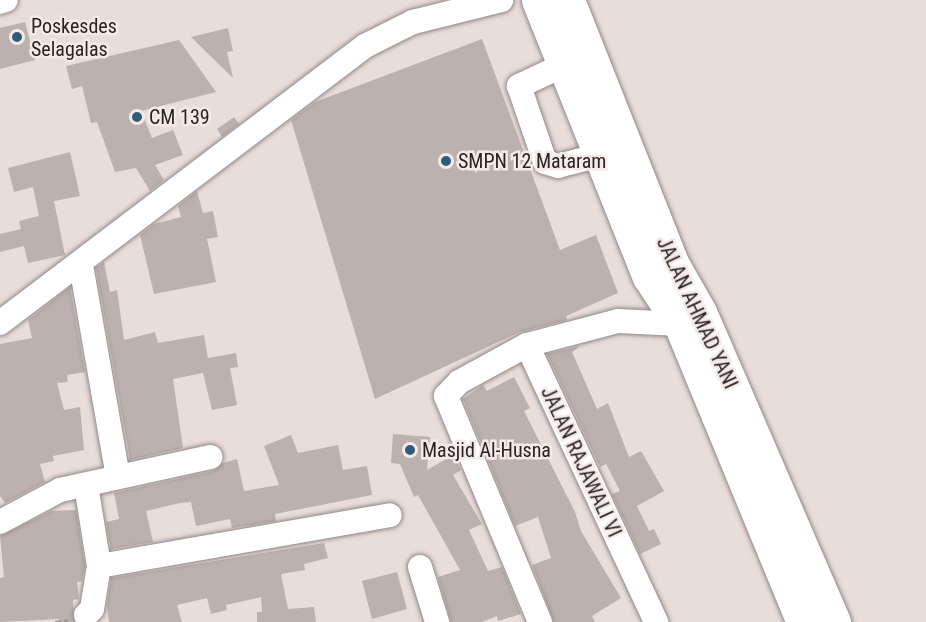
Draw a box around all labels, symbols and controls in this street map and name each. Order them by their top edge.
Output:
place label: Poskesdes Selagalas [31,14,117,61]
marker: Poskesdes Selagalas [8,28,26,46]
place label: CM 139 [149,105,210,129]
marker: CM 139 [130,110,144,124]
place label: SMPN 12 Mataram [458,149,606,173]
marker: SMPN 12 Mataram [439,154,453,168]
street label: JALAN AHMAD YANI [651,233,743,393]
street label: JALAN RAJAWALI VI [536,383,626,541]
place label: Masjid Al-Husna [422,438,551,462]
marker: Masjid Al-Husna [403,443,417,457]

